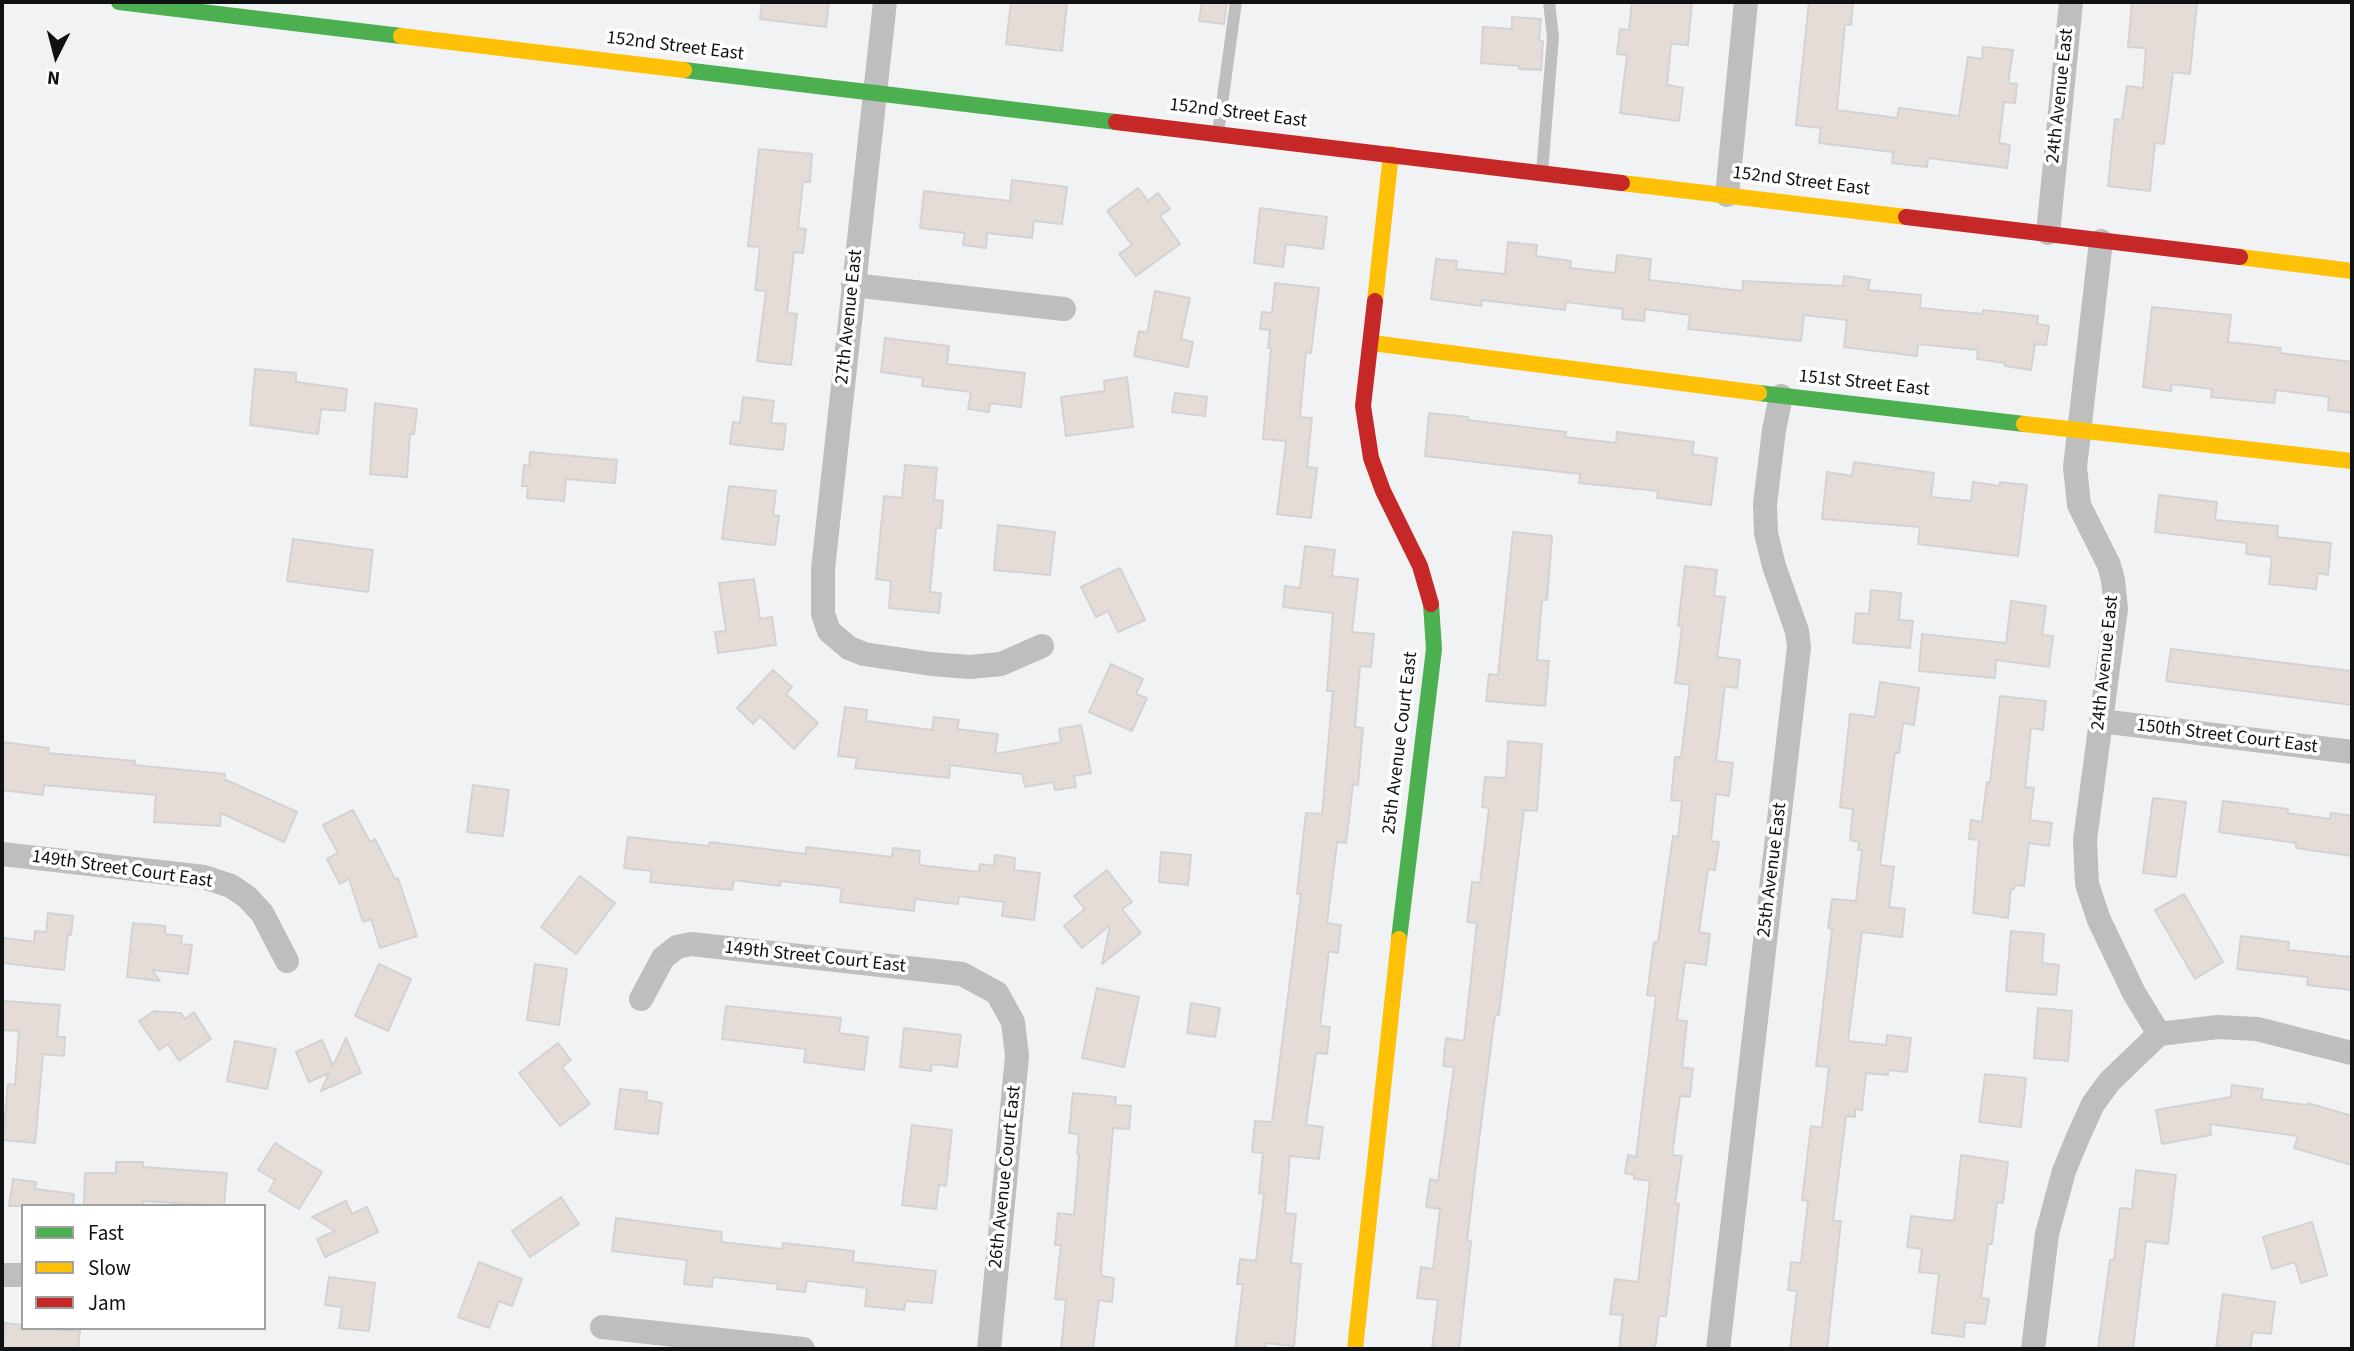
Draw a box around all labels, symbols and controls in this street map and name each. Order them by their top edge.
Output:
north arrow [21,21,91,91]
street label: 152nd Street East [605,27,745,67]
street label: 24th Avenue East [2043,27,2079,165]
text: N [46,63,61,91]
street label: 152nd Street East [1168,94,1308,134]
street label: 152nd Street East [1731,162,1871,202]
street label: 27th Avenue East [832,248,868,386]
street label: 151st Street East [1798,366,1930,402]
street label: 24th Avenue East [2088,594,2124,732]
street label: 25th Avenue Court East [1378,650,1424,836]
street label: 150th Street Court East [2135,715,2319,759]
street label: 25th Avenue East [1753,801,1793,939]
street label: 149th Street Court East [30,846,214,894]
street label: 149th Street Court East [723,937,907,979]
street label: 26th Avenue Court East [985,1084,1027,1270]
legend [21,1204,266,1330]
text: Fast [88,1218,124,1248]
text: Slow [88,1253,131,1283]
text: Jam [88,1288,126,1318]

